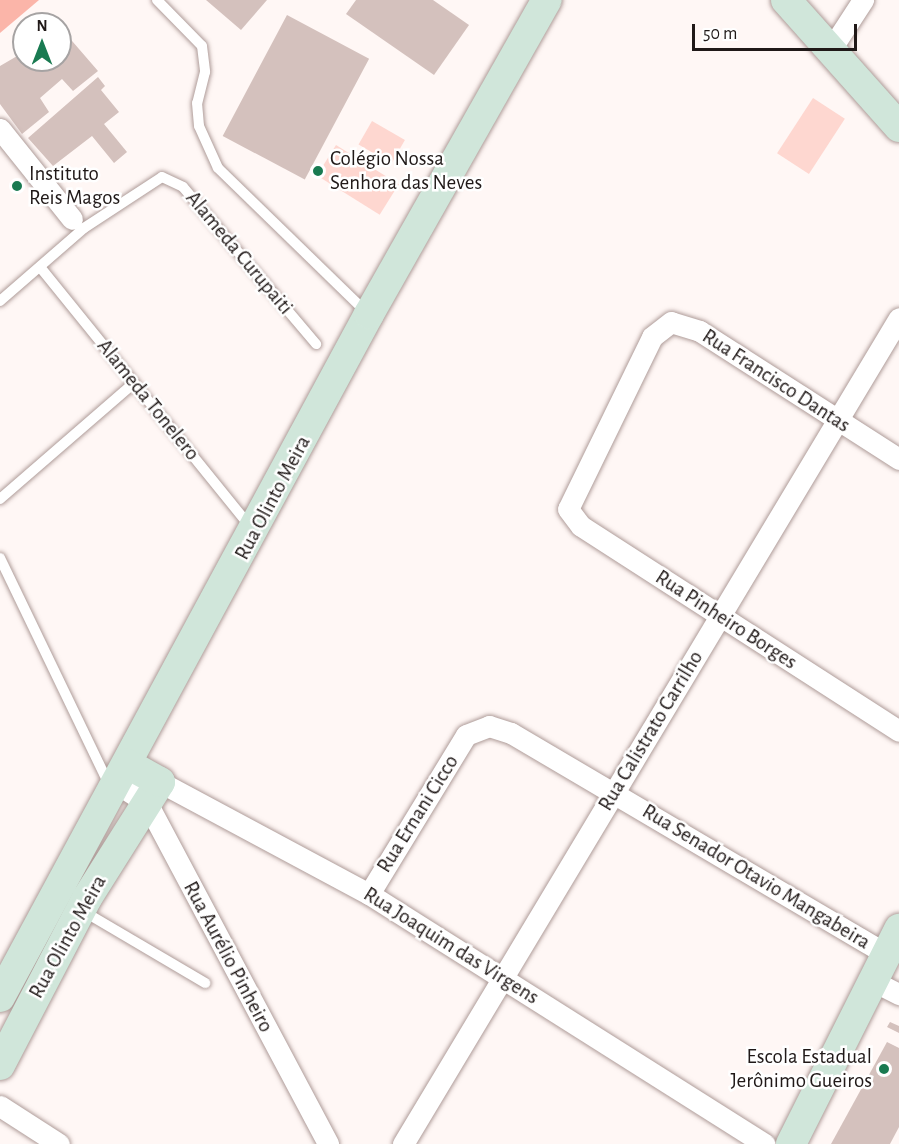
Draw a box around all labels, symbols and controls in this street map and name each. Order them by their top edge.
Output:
north arrow [12,12,72,72]
scale bar [695,12,860,50]
text: N [36,18,48,34]
text: 50 m [703,25,737,43]
place label: Colégio Nossa Senhora das Neves [330,146,482,196]
place label: Instituto Reis Magos [29,161,120,211]
marker: Colégio Nossa Senhora das Neves [311,164,325,178]
marker: Instituto Reis Magos [10,179,24,193]
street label: Alameda Curupaiti [180,186,298,320]
street label: Rua Francisco Dantas [697,324,855,438]
street label: Alameda Tonelero [91,334,205,466]
street label: Rua Olinto Meira [230,432,316,564]
street label: Rua Pinheiro Borges [650,565,802,675]
street label: Rua Calistrato Carrilho [593,646,709,816]
street label: Rua Ernani Cicco [372,751,464,877]
street label: Rua Senador Otavio Mangabeira [637,799,875,955]
street label: Rua Olinto Meira [24,871,112,1003]
street label: Rua Aurélio Pinheiro [178,877,278,1037]
street label: Rua Joaquim das Virgens [359,882,543,1010]
place label: Escola Estadual Jerônimo Gueiros [730,1044,872,1094]
marker: Escola Estadual Jerônimo Gueiros [877,1062,891,1076]

